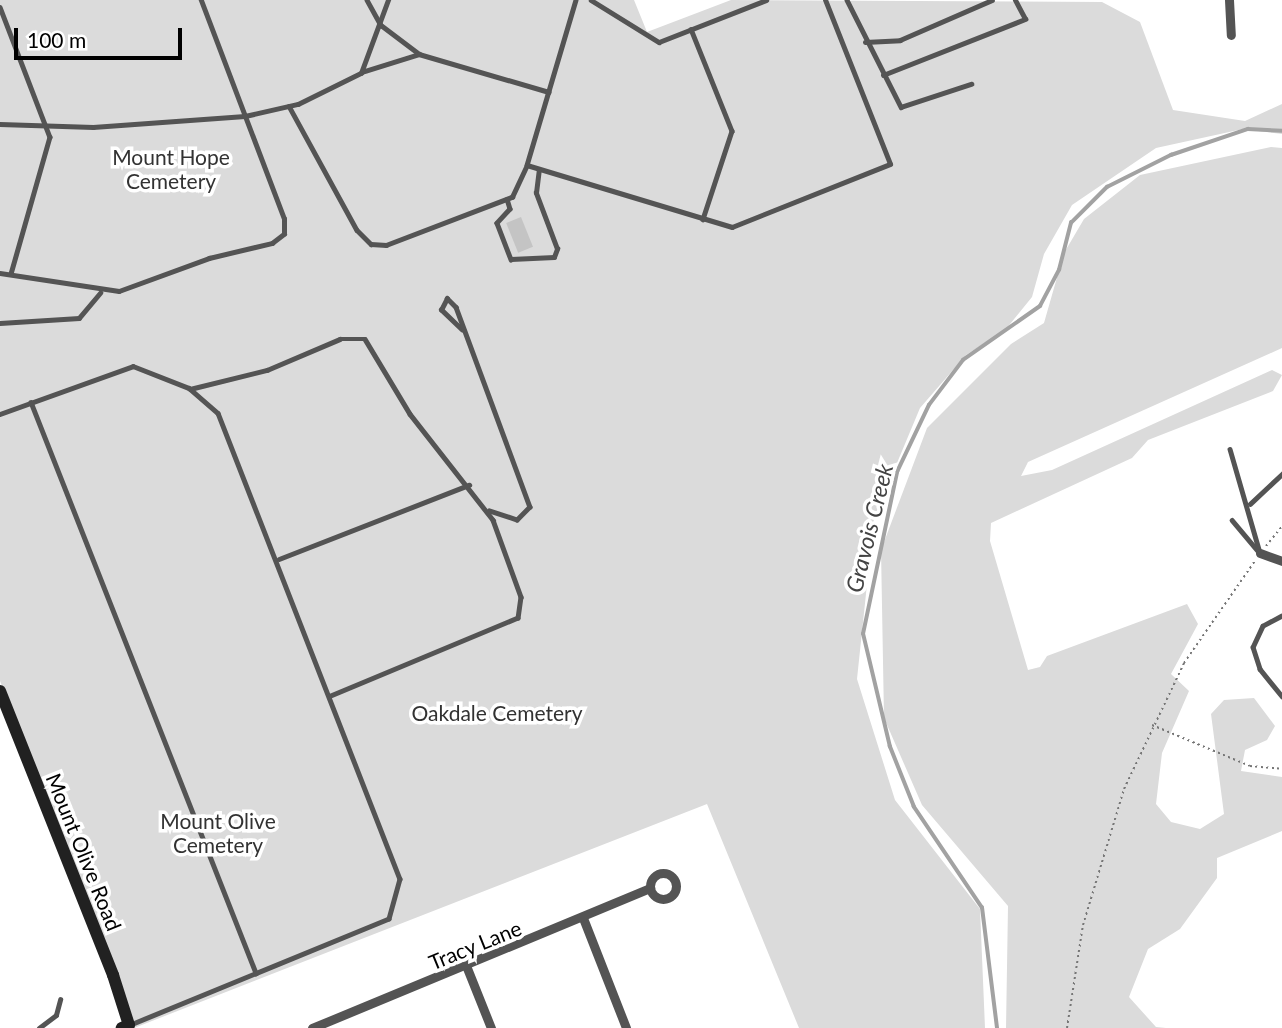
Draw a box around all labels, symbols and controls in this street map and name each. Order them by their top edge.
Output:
scale bar [18,14,186,58]
text: 100 m [27,27,86,52]
park label: Mount Hope Cemetery [112,144,230,194]
water label: Gravois Creek [840,461,898,595]
park label: Oakdale Cemetery [412,700,582,726]
street label: Mount Olive Road [41,770,127,934]
park label: Mount Olive Cemetery [160,808,276,858]
street label: Tracy Lane [425,915,525,975]

